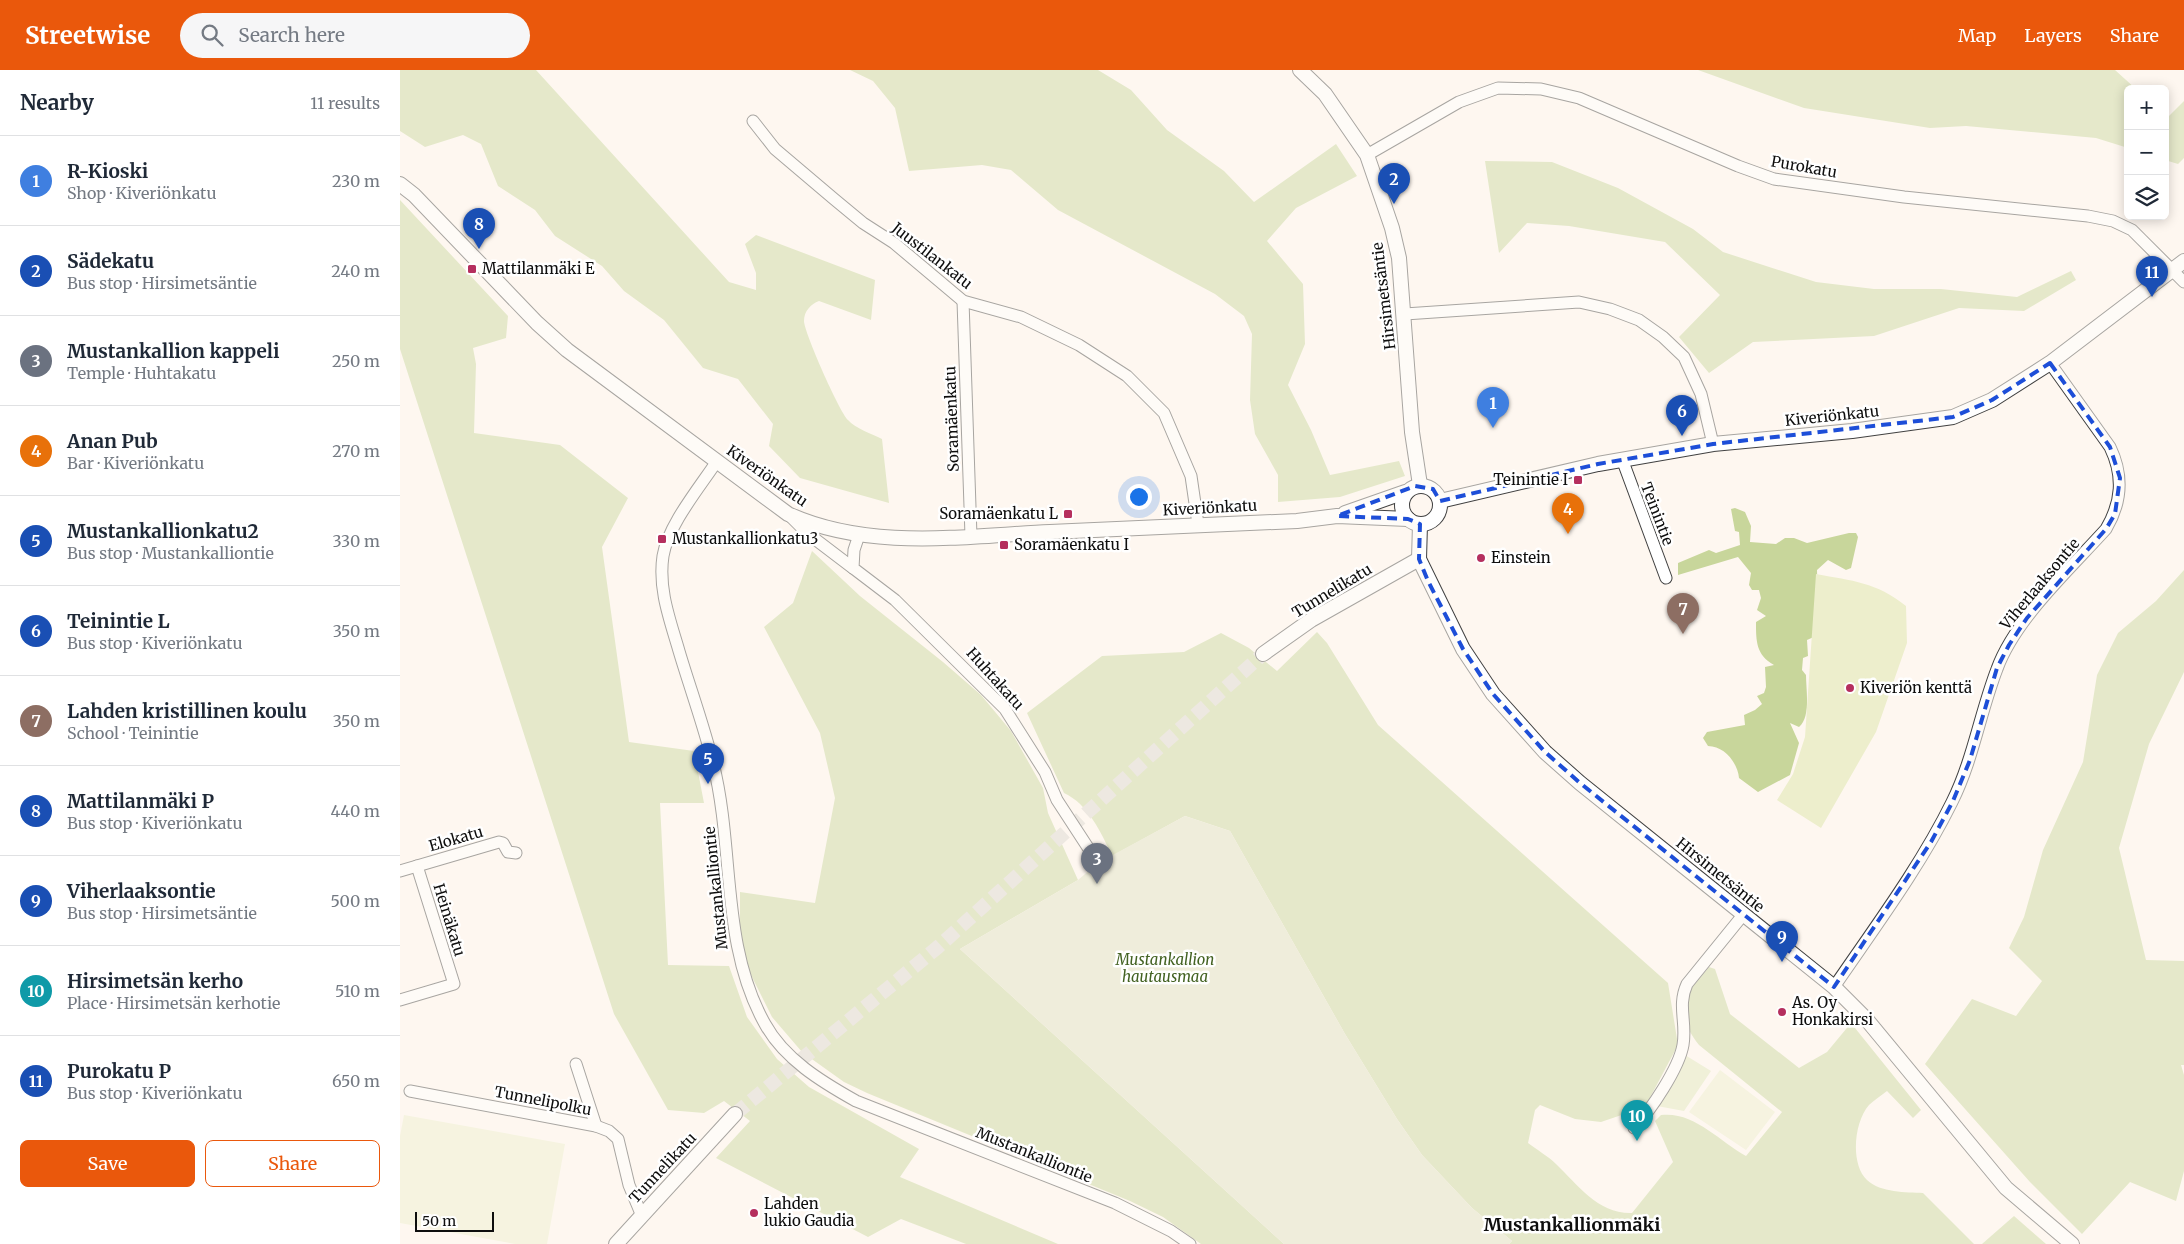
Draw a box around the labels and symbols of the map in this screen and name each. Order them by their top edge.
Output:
street label: Purokatu [1770,151,1839,182]
pin: 2 [1378,163,1410,204]
pin: 8 [463,208,495,249]
street label: Juustilankatu [887,218,976,293]
street label: Hirsimetsäntie [1367,241,1400,351]
pin: 11 [2136,256,2168,297]
place label: Mattilanmäki E [482,259,595,278]
marker: Mattilanmäki E [466,263,478,275]
street label: Soramäenkatu [940,366,963,472]
pin: 1 [1477,387,1509,428]
pin: 6 [1666,395,1698,436]
street label: Kiveriönkatu [1784,401,1880,430]
street label: Kiveriönkatu [723,441,811,511]
place label: Teinintie I [1493,470,1568,489]
marker: Teinintie I [1572,474,1584,486]
street label: Teinintie [1637,480,1678,548]
your location [1126,484,1152,510]
pin: 4 [1552,493,1584,534]
street label: Kiveriönkatu [1162,496,1258,519]
place label: Soramäenkatu L [939,504,1059,523]
marker: Soramäenkatu L [1062,508,1074,520]
place label: Mustankallionkatu3 [672,529,818,548]
marker: Mustankallionkatu3 [656,533,668,545]
street label: Viherlaaksontie [1995,534,2083,634]
place label: Soramäenkatu I [1014,535,1129,554]
marker: Soramäenkatu I [998,539,1010,551]
place label: Einstein [1491,548,1551,567]
marker: Einstein [1475,552,1487,564]
street label: Tunnelikatu [1288,559,1375,622]
pin: 7 [1667,593,1699,634]
street label: Huhtakatu [962,644,1028,714]
place label: Kiveriön kenttä [1860,678,1972,697]
marker: Kiveriön kenttä [1844,682,1856,694]
pin: 5 [692,743,724,784]
street label: Elokatu [427,822,485,855]
street label: Mustankalliontie [700,825,731,951]
street label: Hirsimetsäntie [1672,833,1768,916]
pin: 3 [1081,843,1113,884]
street label: Heinäkatu [429,881,470,959]
pin: 9 [1766,921,1798,962]
park label: Mustankallion hautausmaa [1115,950,1214,986]
place label: As. Oy Honkakirsi [1791,993,1873,1029]
marker: As. Oy Honkakirsi [1776,1006,1788,1018]
street label: Tunnelipolku [493,1082,593,1119]
pin: 10 [1621,1100,1653,1141]
street label: Mustankalliontie [973,1123,1095,1187]
street label: Tunnelikatu [625,1128,700,1207]
place label: Lahden lukio Gaudia [764,1194,854,1230]
marker: Lahden lukio Gaudia [748,1207,760,1219]
scale bar [415,1209,494,1232]
district label: Mustankallionmäki [1484,1213,1660,1236]

